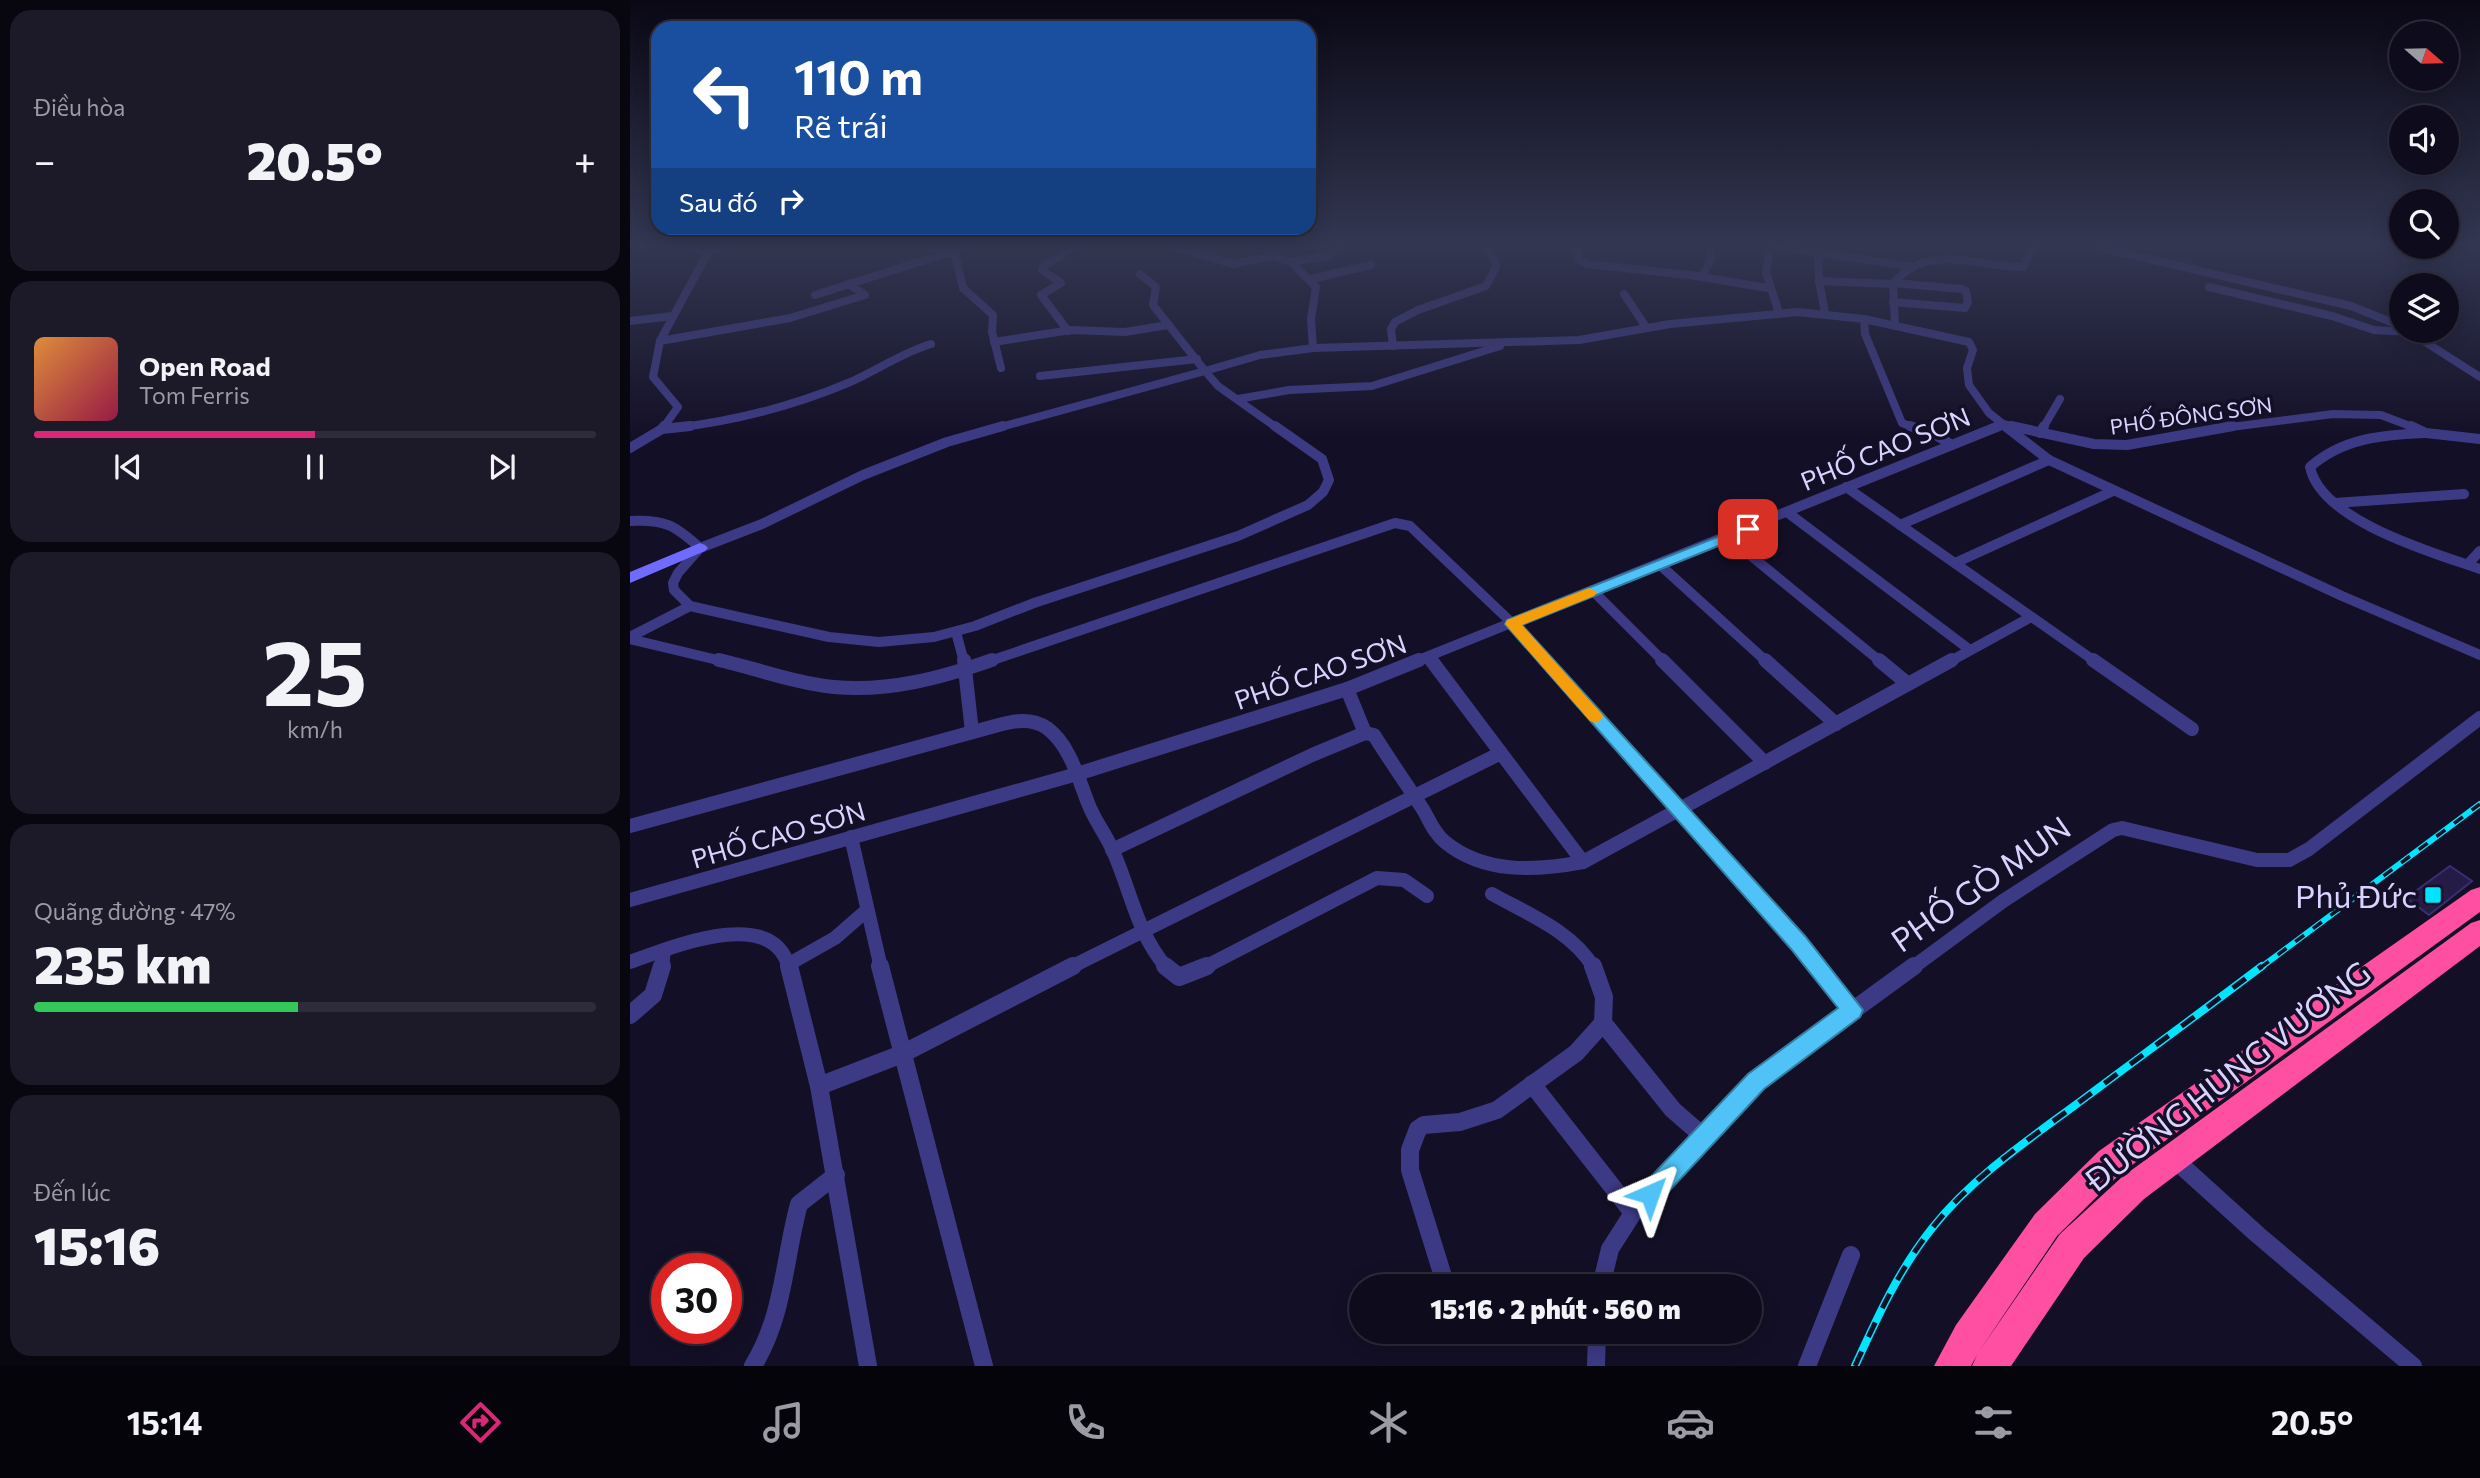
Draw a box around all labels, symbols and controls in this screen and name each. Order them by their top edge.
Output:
north arrow [2389,21,2459,91]
map controls [2389,21,2459,343]
text: 110 m [794,45,923,105]
icon: left [679,49,770,140]
text: Điều hòa [34,93,125,121]
text: Rẽ trái [794,105,888,145]
button: sound [2389,105,2459,175]
text: 20.5° [246,127,383,191]
text: − [34,136,56,183]
text: + [574,136,596,183]
icon: right [772,182,810,220]
text: Sau đó [679,186,758,217]
button: search [2389,189,2459,259]
button: layers [2389,273,2459,343]
text: Open Road [139,350,271,381]
text: Tom Ferris [139,381,250,409]
street label: PHỐ ĐÔNG SƠN [2108,388,2274,439]
street label: PHỐ CAO SƠN [1795,397,1974,496]
icon: previous [109,448,147,486]
icon: pause [296,448,334,486]
icon: next [483,448,521,486]
pin [1718,499,1778,559]
icon: arrive [1729,510,1767,548]
text: 25 [263,613,367,725]
street label: PHỐ CAO SƠN [1229,624,1410,715]
text: km/h [287,715,343,743]
street label: PHỐ CAO SƠN [686,791,869,874]
street label: PHỐ GÒ MUN [1881,805,2077,960]
place label: Phủ Đức [2295,875,2417,915]
marker: Phủ Đức [2423,885,2443,905]
text: Quãng đường · 47% [34,897,236,925]
text: 235 km [34,931,211,995]
street label: ĐƯỜNG HÙNG VƯƠNG [2076,951,2377,1199]
position arrow [1613,1157,1687,1231]
text: Đến lúc [34,1178,111,1206]
text: 15:16 [34,1212,160,1276]
speed limit sign: 30 [651,1253,742,1344]
text: 15:16 · 2 phút · 560 m [1430,1293,1681,1324]
icon: directions [456,1398,505,1447]
icon: music [759,1398,808,1447]
icon: phone [1061,1398,1110,1447]
icon: climate [1364,1398,1413,1447]
icon: car [1666,1398,1715,1447]
icon: filters [1969,1398,2018,1447]
text: 15:14 [127,1402,202,1442]
text: 20.5° [2271,1402,2353,1442]

